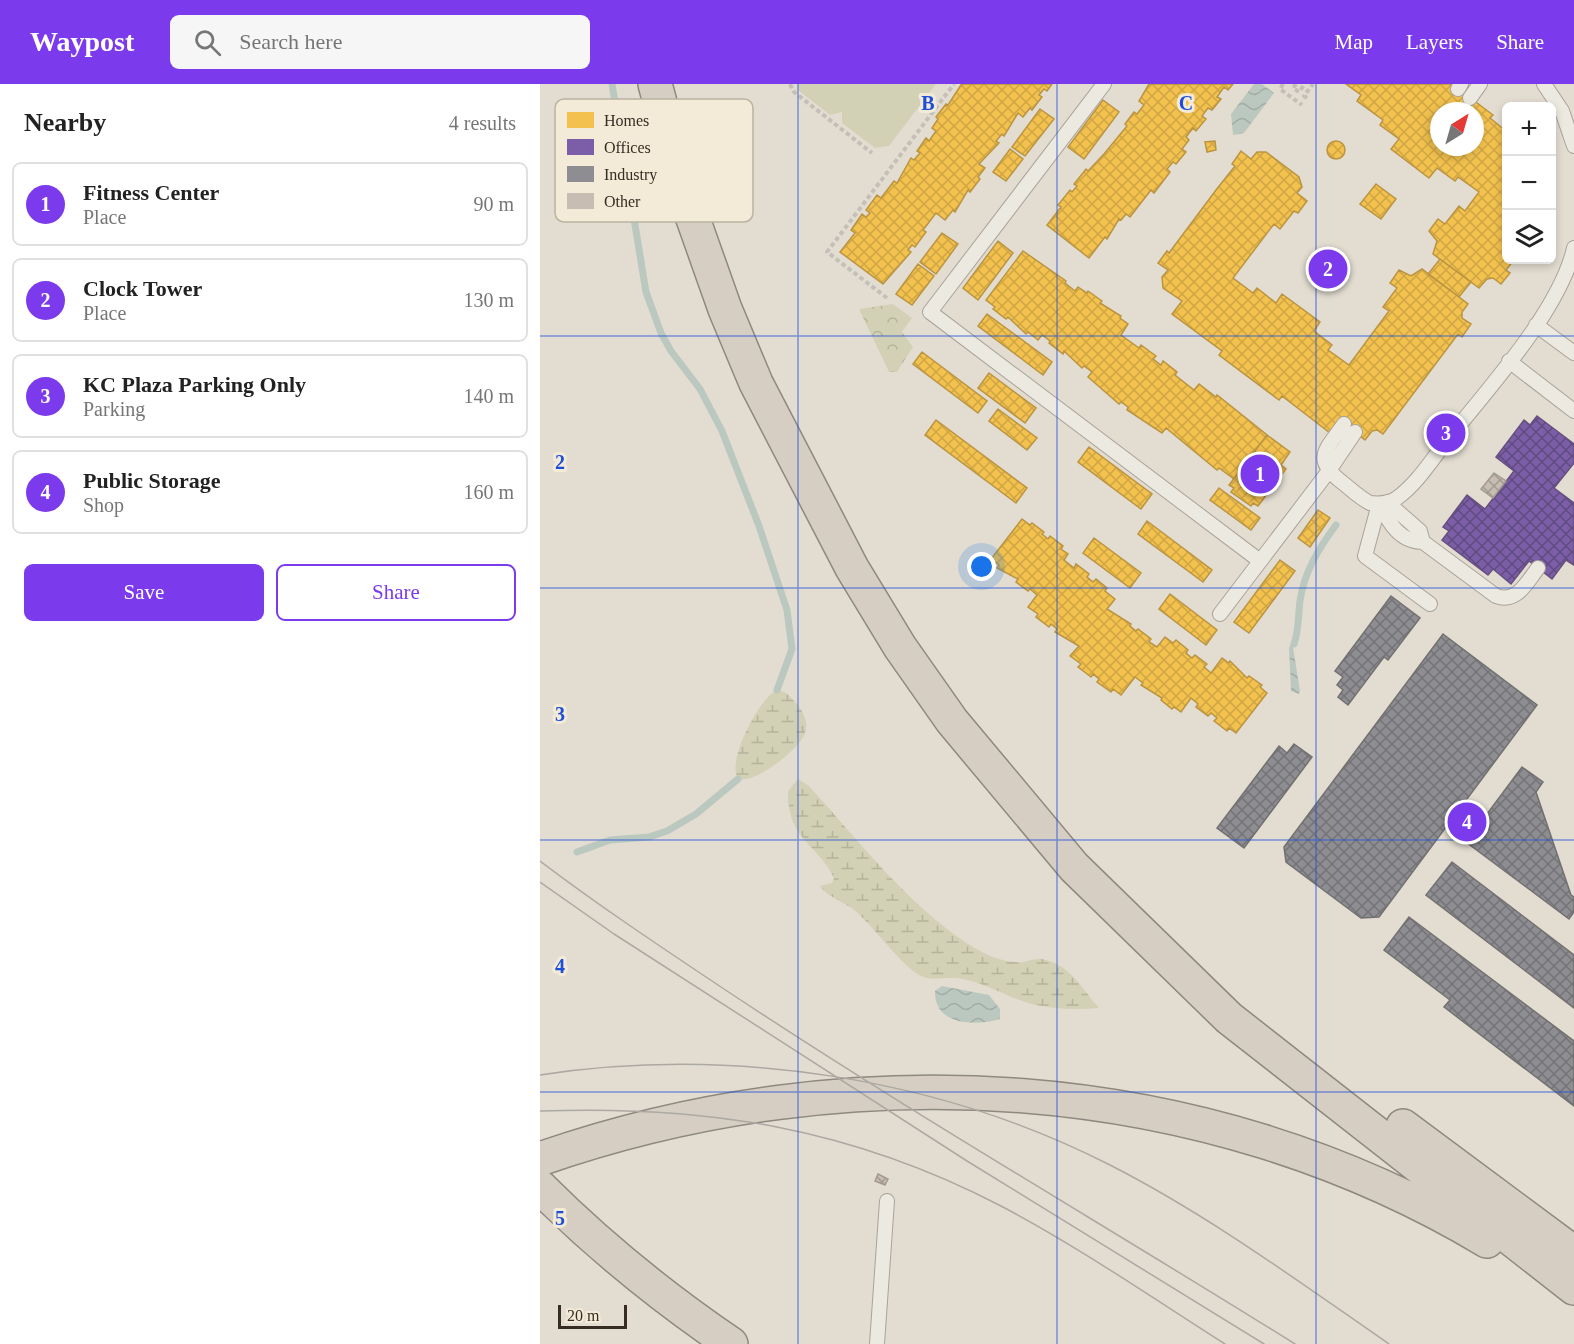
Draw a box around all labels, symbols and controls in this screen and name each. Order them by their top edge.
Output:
search box [170,15,590,69]
text: Waypost [30,26,134,57]
icon: search [191,26,224,59]
text: Search here [239,29,342,54]
text: Map [1335,30,1373,54]
text: Layers [1406,30,1463,54]
text: Share [1496,30,1544,54]
text: B [921,92,935,114]
text: C [1179,92,1193,114]
legend [555,99,753,222]
north arrow [1430,102,1484,156]
map controls [1502,102,1556,264]
button: + [1502,102,1556,156]
text: Nearby [24,108,106,137]
text: 4 results [449,112,516,134]
text: Homes [604,112,649,129]
text: Offices [604,139,651,156]
button: − [1502,156,1556,210]
text: Industry [604,166,657,184]
text: Fitness Center [83,180,219,205]
text: 1 [41,193,51,215]
text: 90 m [473,193,514,215]
text: Other [604,193,641,210]
text: Place [83,206,126,228]
button: layers [1502,210,1556,264]
pin: 2 [1308,246,1348,291]
text: Clock Tower [83,276,202,301]
text: 2 [41,289,51,311]
text: 130 m [463,289,514,311]
text: Place [83,302,126,324]
text: KC Plaza Parking Only [83,372,306,397]
text: 3 [41,385,51,407]
text: 140 m [463,385,514,407]
text: Parking [83,398,145,420]
pin: 3 [1426,410,1466,456]
text: 2 [555,451,565,473]
pin: 1 [1240,452,1280,496]
text: Public Storage [83,468,221,493]
text: 4 [41,481,51,503]
text: 160 m [463,481,514,503]
text: Shop [83,494,124,516]
your location [967,552,996,581]
button: Save [24,564,264,621]
button: Share [276,564,516,621]
text: 3 [555,703,565,725]
pin: 4 [1448,800,1486,844]
text: 4 [555,955,565,977]
text: 5 [555,1207,565,1229]
scale bar [558,1302,627,1330]
text: 20 m [567,1307,599,1324]

